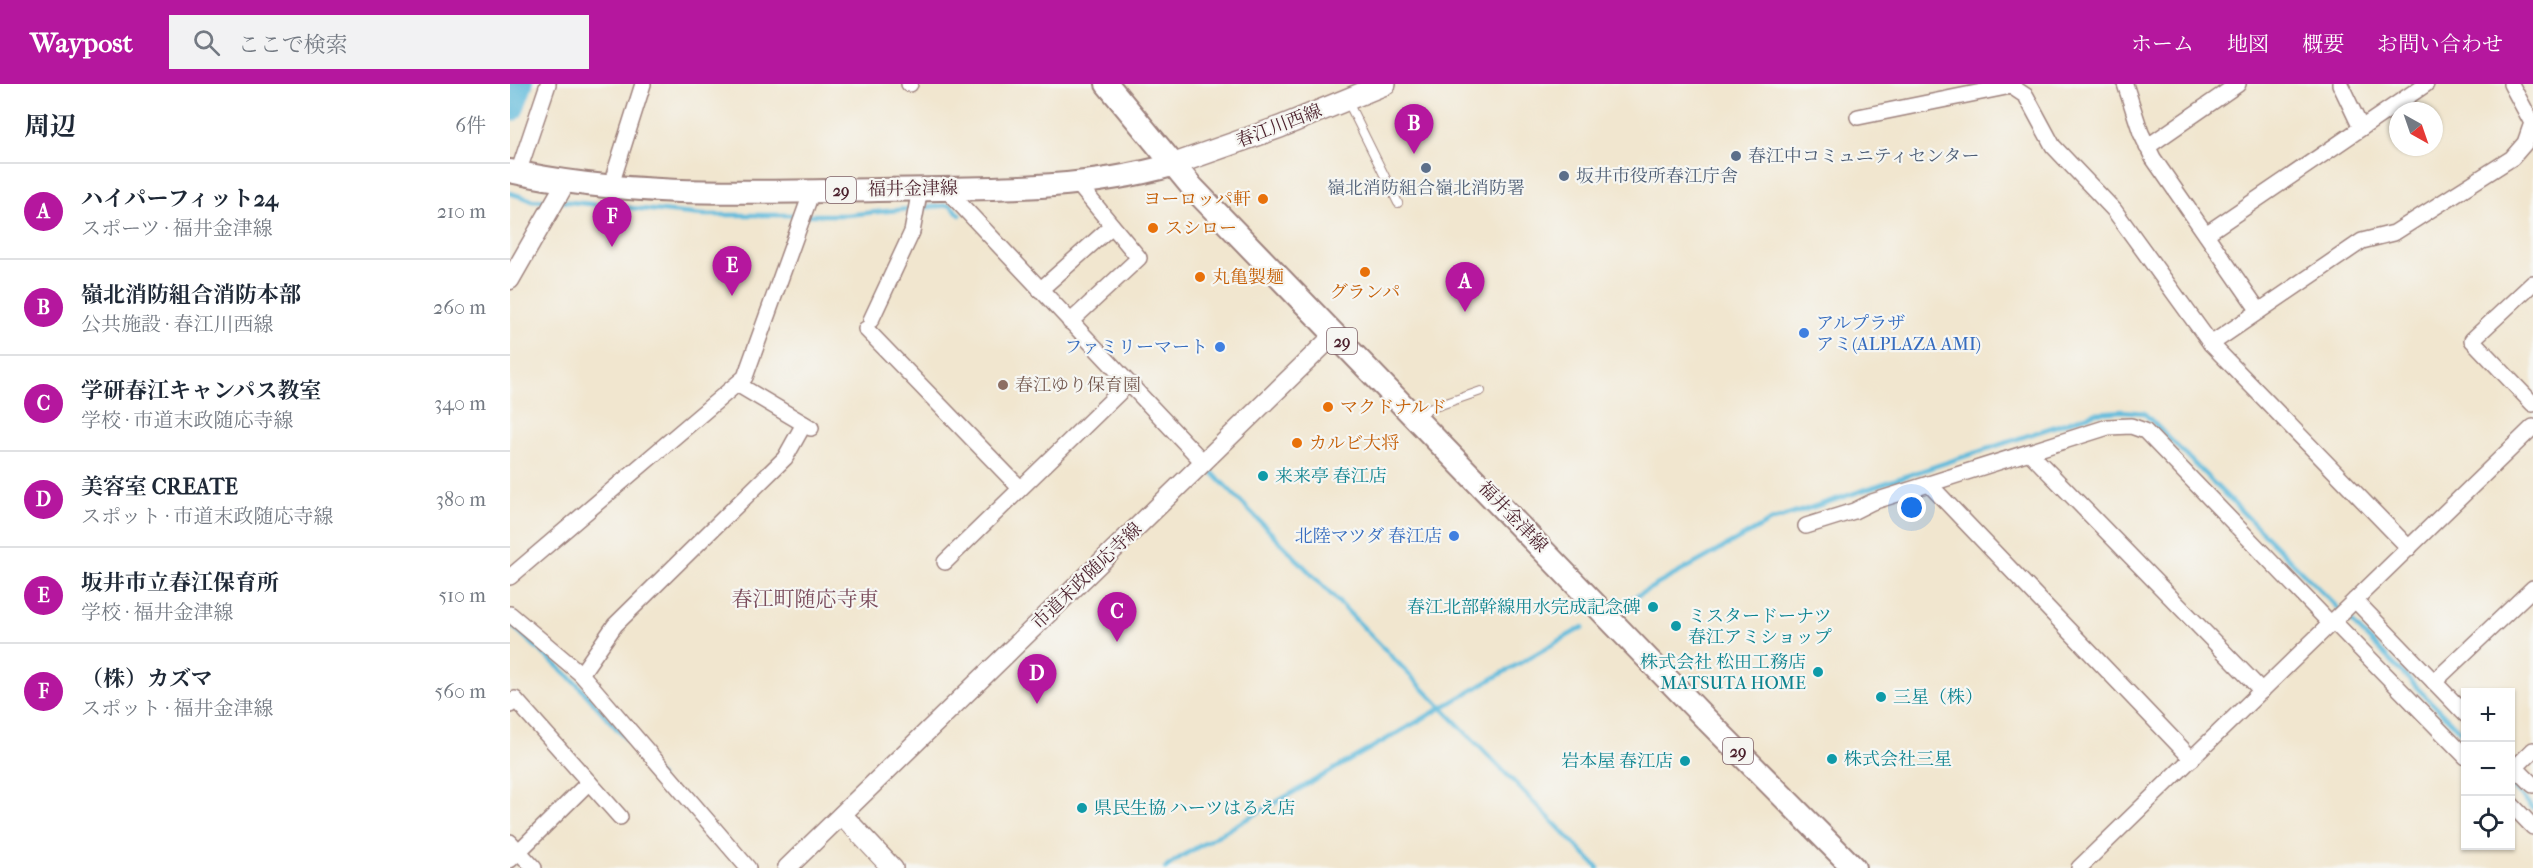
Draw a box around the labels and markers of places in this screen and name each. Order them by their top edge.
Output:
pin: B [1394,104,1434,154]
place label: 春江中コミュニティセンター [1748,146,1979,167]
marker: 春江中コミュニティセンター [1729,149,1743,163]
marker: 嶺北消防組合嶺北消防署 [1419,161,1433,175]
place label: 坂井市役所春江庁舎 [1576,166,1738,187]
marker: 坂井市役所春江庁舎 [1557,169,1571,183]
place label: 嶺北消防組合嶺北消防署 [1327,178,1525,199]
place label: ヨーロッパ軒 [1143,189,1251,210]
marker: ヨーロッパ軒 [1256,192,1270,206]
pin: F [592,198,632,247]
place label: スシロー [1165,218,1237,239]
marker: スシロー [1146,221,1160,235]
pin: E [712,246,752,296]
pin: A [1446,262,1484,312]
marker: グランパ [1358,265,1372,279]
place label: 丸亀製麺 [1212,267,1284,288]
marker: 丸亀製麺 [1193,270,1207,284]
place label: グランパ [1330,282,1400,303]
place label: アルプラザ アミ(ALPLAZA AMI) [1816,313,1981,355]
marker: アルプラザ アミ(ALPLAZA AMI) [1797,326,1811,340]
place label: ファミリーマート [1064,337,1208,358]
marker: ファミリーマート [1213,340,1227,354]
place label: 春江ゆり保育園 [1015,375,1141,396]
marker: 春江ゆり保育園 [996,378,1010,392]
place label: マクドナルド [1340,397,1447,418]
marker: マクドナルド [1321,400,1335,414]
place label: カルビ大将 [1309,433,1399,454]
marker: カルビ大将 [1290,436,1304,450]
place label: 来来亭 春江店 [1275,466,1387,487]
marker: 来来亭 春江店 [1256,469,1270,483]
place label: 北陸マツダ 春江店 [1295,526,1442,547]
marker: 北陸マツダ 春江店 [1447,529,1461,543]
pin: C [1098,592,1136,642]
place label: 春江北部幹線用水完成記念碑 [1407,597,1641,618]
marker: 春江北部幹線用水完成記念碑 [1646,600,1660,614]
place label: ミスタードーナツ 春江アミショップ [1688,606,1832,648]
marker: ミスタードーナツ 春江アミショップ [1669,619,1683,633]
place label: 株式会社 松田工務店 MATSUTA HOME [1640,652,1806,694]
pin: D [1018,654,1056,704]
marker: 株式会社 松田工務店 MATSUTA HOME [1811,665,1825,679]
place label: 三星（株） [1893,687,1983,708]
marker: 三星（株） [1874,690,1888,704]
place label: 株式会社三星 [1844,749,1952,770]
place label: 岩本屋 春江店 [1561,751,1673,772]
marker: 株式会社三星 [1825,752,1839,766]
marker: 岩本屋 春江店 [1678,754,1692,768]
place label: 県民生協 ハーツはるえ店 [1094,798,1295,819]
marker: 県民生協 ハーツはるえ店 [1075,801,1089,815]

